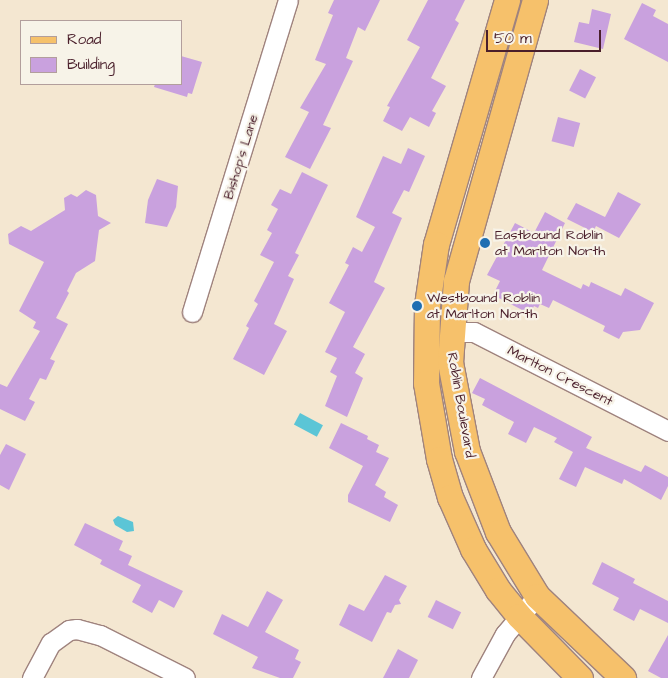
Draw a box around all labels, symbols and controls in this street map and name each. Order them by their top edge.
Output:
legend [20,20,182,85]
scale bar [488,20,603,52]
text: 50 m [494,28,532,49]
text: Road [67,29,101,50]
text: Building [67,54,115,75]
street label: Bishop's Lane [220,112,262,202]
place label: Eastbound Roblin at Marlton North [495,227,605,260]
marker: Eastbound Roblin at Marlton North [479,237,491,249]
place label: Westbound Roblin at Marlton North [427,290,540,322]
marker: Westbound Roblin at Marlton North [411,300,423,312]
street label: Marlton Crescent [504,342,616,410]
street label: Roblin Boulevard [443,351,479,459]

